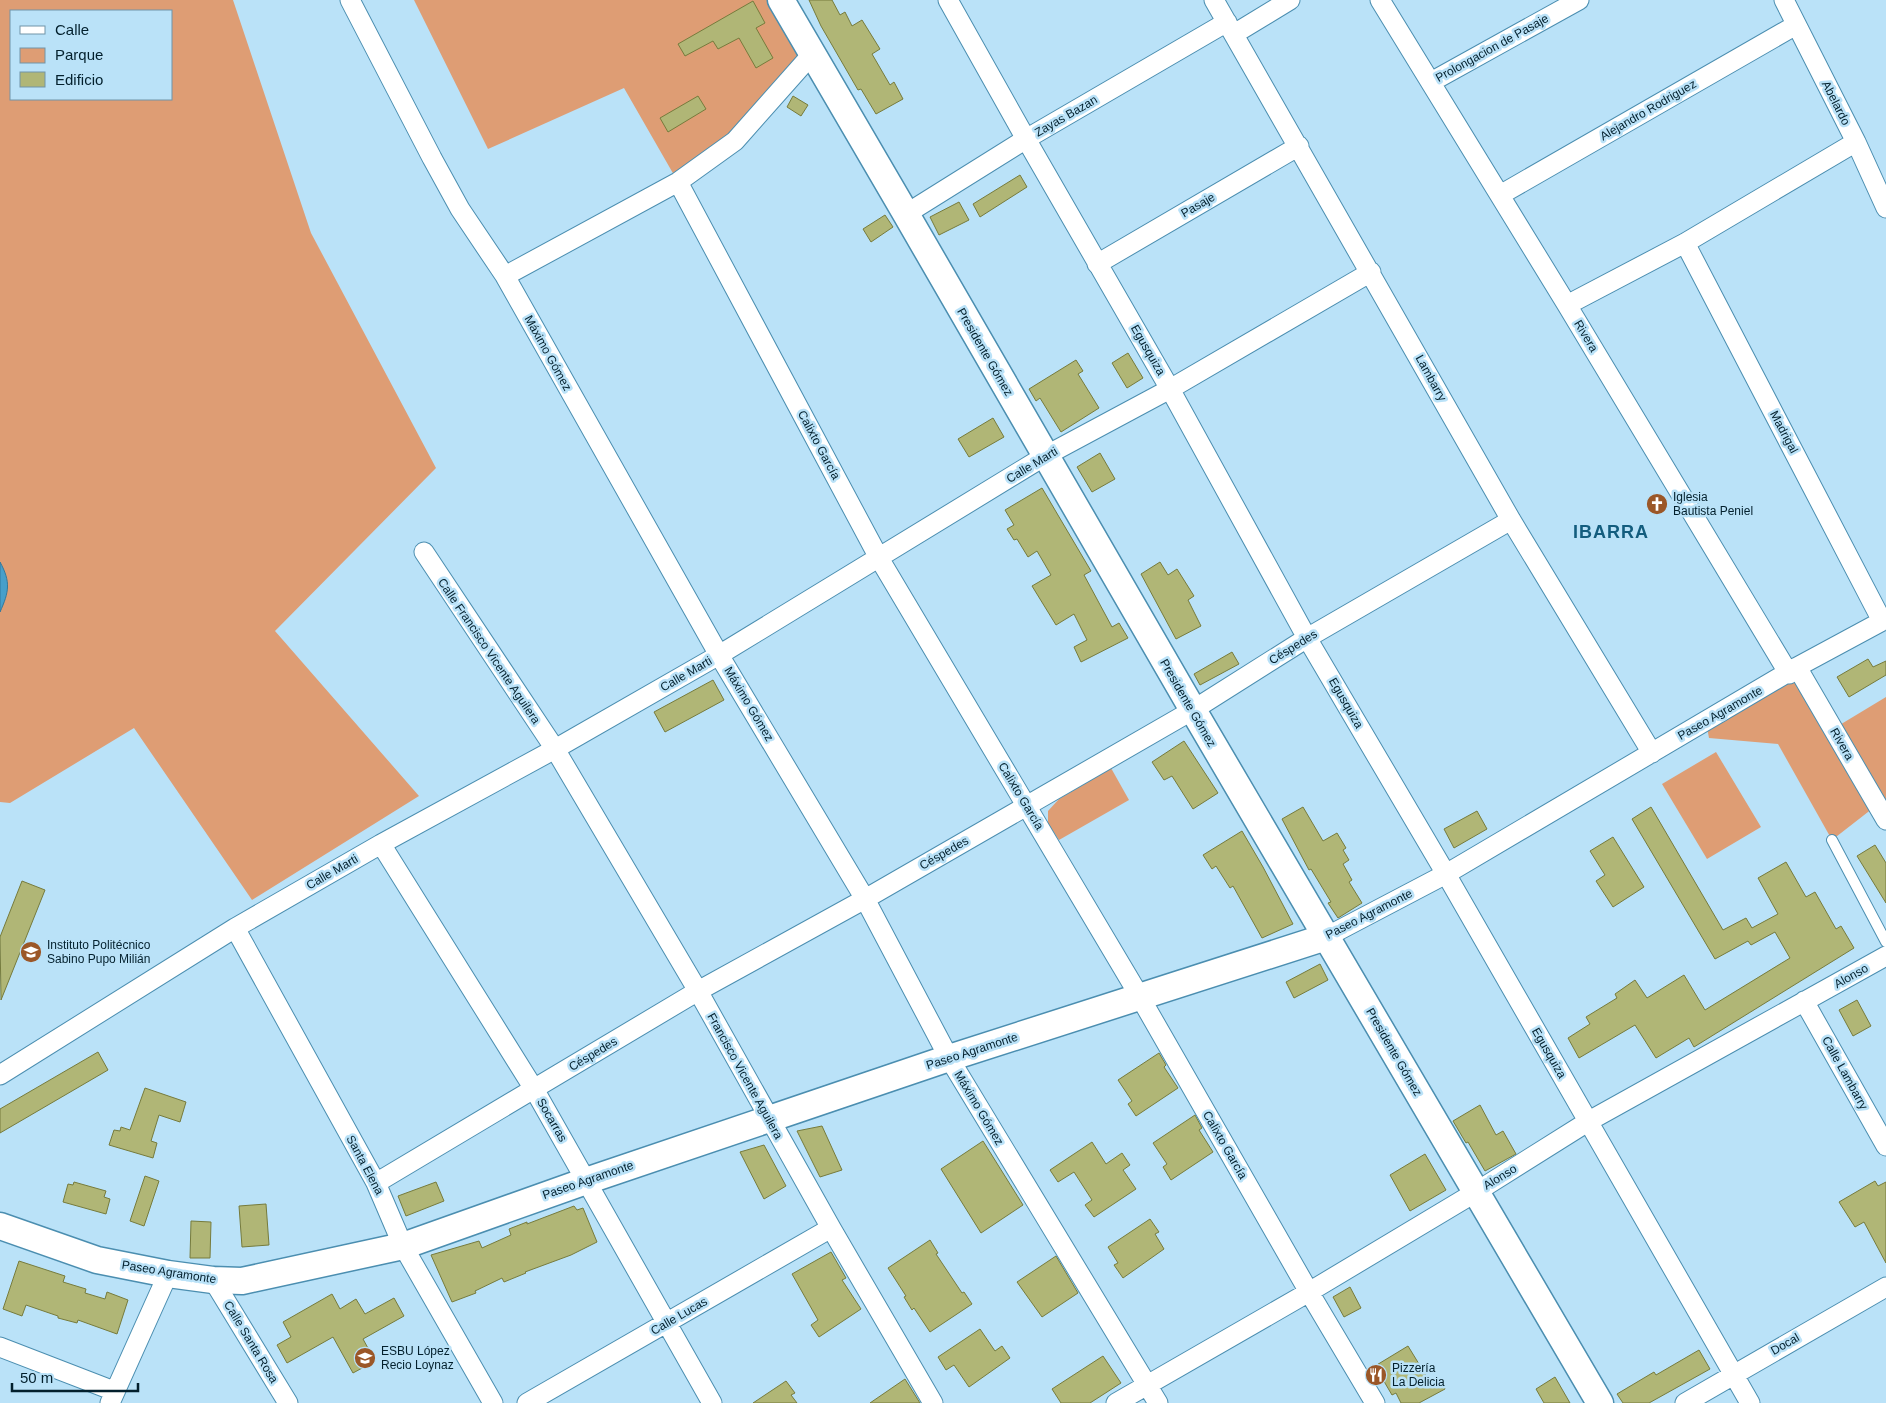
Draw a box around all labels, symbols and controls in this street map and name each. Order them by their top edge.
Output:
legend [10,10,172,100]
street label: Prolongacion de Pasaje [1433,11,1551,85]
text: Calle [55,21,89,38]
text: Parque [55,46,103,63]
text: Edificio [55,71,103,88]
street label: Alejandro Rodriguez [1597,77,1699,143]
street label: Abelardo [1819,78,1853,128]
street label: Zayas Bazan [1032,92,1100,140]
street label: Pasaje [1179,190,1218,220]
street label: Presidente Gómez [954,305,1016,399]
street label: Máximo Gómez [522,313,574,393]
street label: Rivera [1571,318,1601,355]
street label: Egusquiza [1128,322,1168,378]
street label: Lambarry [1413,352,1449,404]
street label: Calixto García [795,408,843,482]
street label: Madrigal [1767,408,1801,456]
street label: Calle Marti [1004,444,1060,486]
place label: Iglesia Bautista Peniel [1673,490,1753,518]
church icon: Iglesia Bautista Peniel [1645,492,1669,516]
district label: IBARRA [1573,522,1649,542]
street label: Calle Francisco Vicente Aguilera [435,576,543,727]
street label: Céspedes [1266,627,1320,667]
street label: Calle Marti [658,654,714,694]
street label: Presidente Gómez [1157,656,1219,750]
street label: Máximo Gómez [721,664,777,744]
street label: Egusquiza [1326,675,1366,731]
street label: Paseo Agramonte [1675,683,1765,743]
street label: Rivera [1827,725,1857,763]
street label: Calixto García [995,760,1047,832]
street label: Céspedes [917,833,971,873]
street label: Calle Marti [304,852,360,892]
street label: Paseo Agramonte [1323,886,1415,942]
place label: Instituto Politécnico Sabino Pupo Milián [47,938,151,966]
school or university icon: Instituto Politécnico Sabino Pupo Milián [19,940,43,964]
street label: Alonso [1832,961,1871,991]
street label: Presidente Gómez [1363,1005,1425,1099]
street label: Francisco Vicente Aguilera [704,1011,786,1142]
street label: Egusquiza [1529,1025,1569,1081]
street label: Paseo Agramonte [924,1030,1020,1072]
street label: Céspedes [566,1034,620,1074]
street label: Calle Lambarry [1819,1034,1871,1112]
street label: Máximo Gómez [951,1068,1007,1148]
street label: Socarras [534,1096,570,1144]
street label: Calixto García [1200,1109,1250,1182]
street label: Santa Elena [343,1133,387,1197]
street label: Paseo Agramonte [541,1158,636,1202]
street label: Alonso [1481,1161,1520,1193]
street label: Paseo Agramonte [121,1258,218,1286]
street label: Calle Lucas [648,1294,710,1338]
street label: Calle Santa Rosa [221,1298,281,1386]
street label: Docal [1768,1330,1802,1358]
place label: ESBU López Recio Loynaz [381,1344,454,1372]
school or university icon: ESBU López Recio Loynaz [353,1346,377,1370]
scale bar [12,1360,139,1392]
place label: Pizzería La Delicia [1392,1361,1445,1389]
restaurant icon: Pizzería La Delicia [1364,1363,1388,1387]
text: 50 m [20,1369,53,1386]

